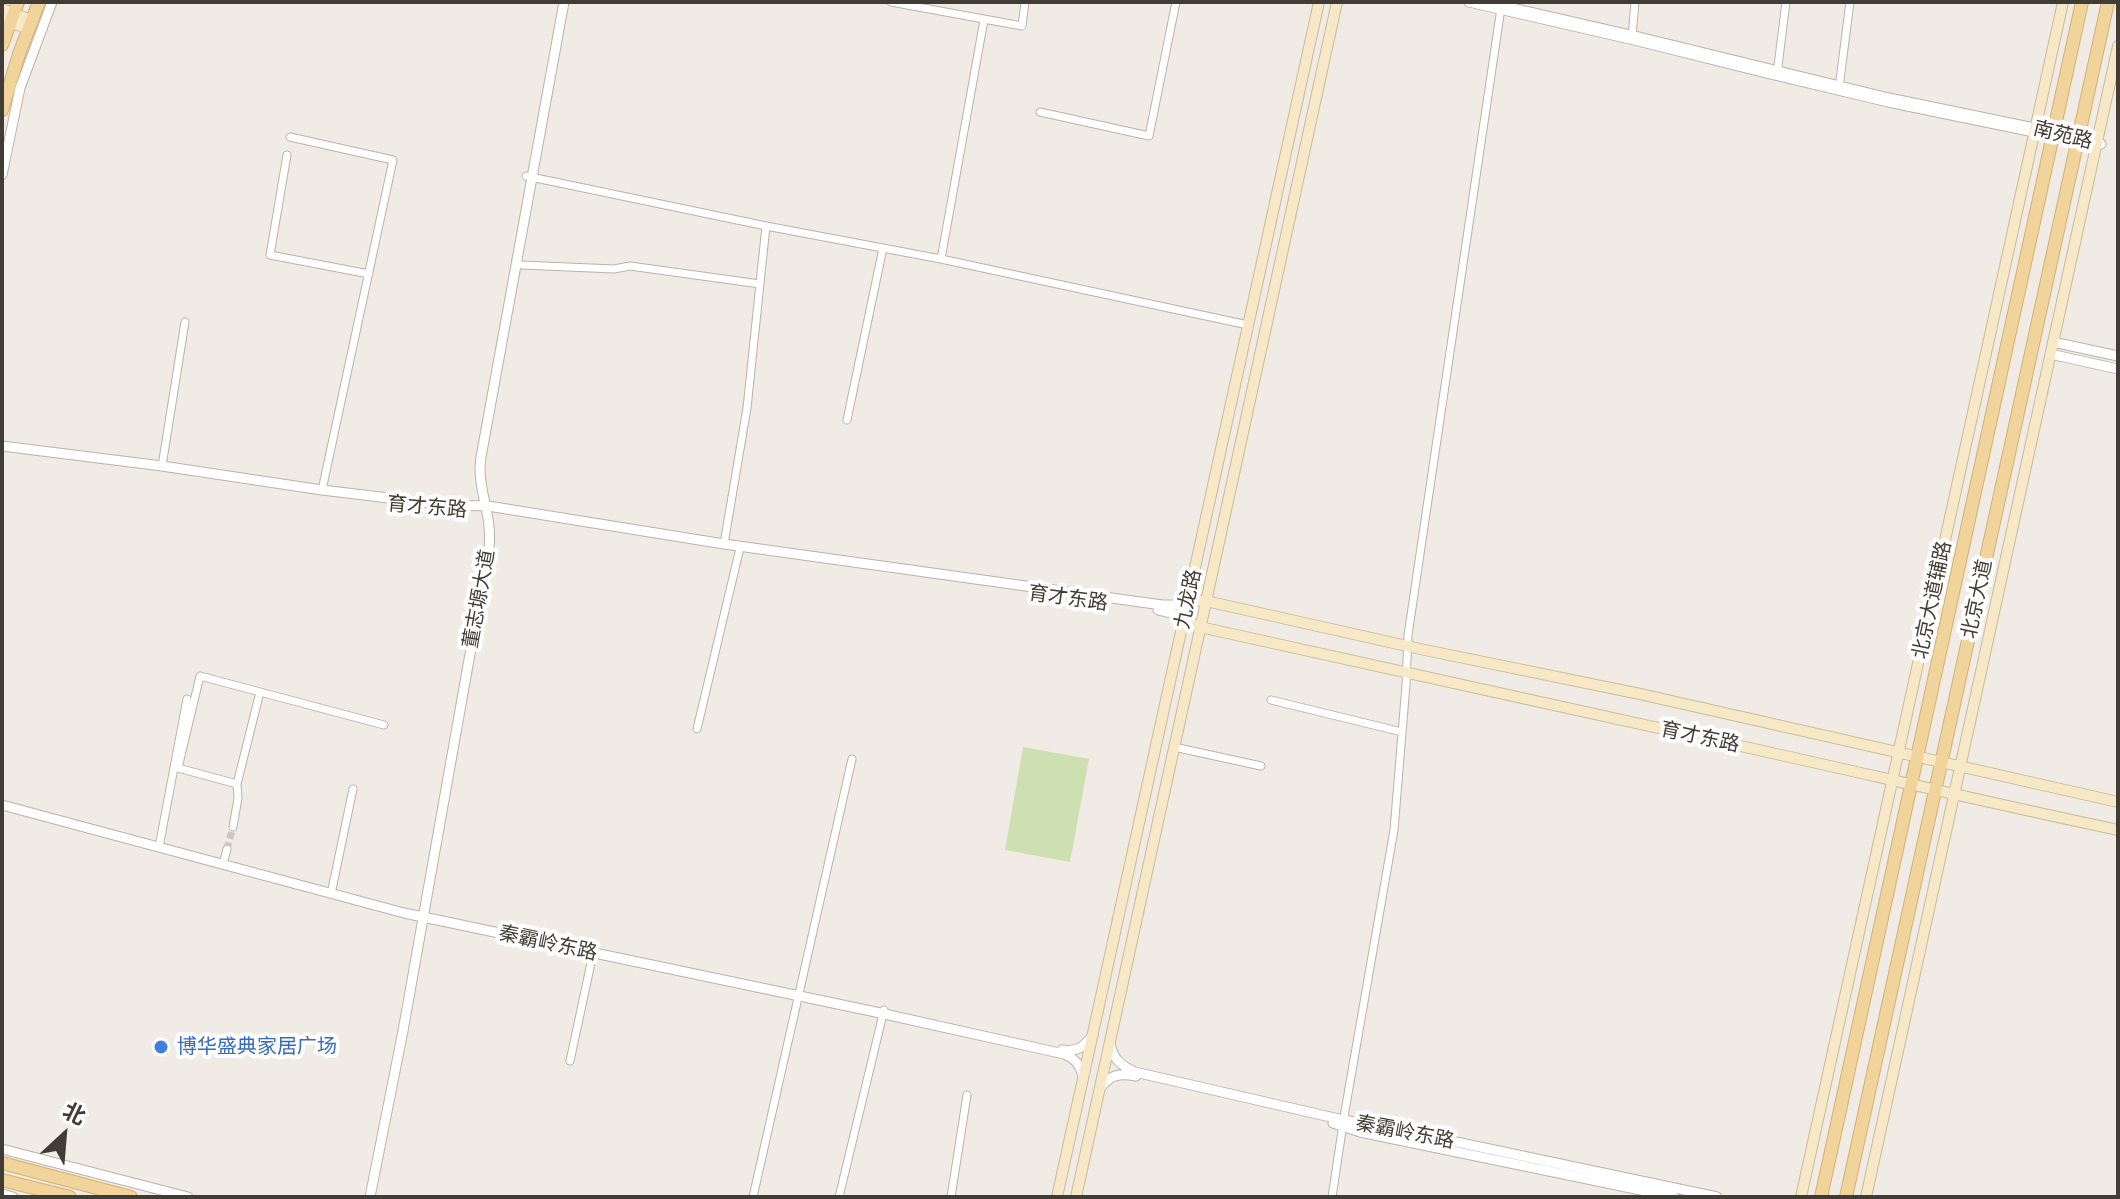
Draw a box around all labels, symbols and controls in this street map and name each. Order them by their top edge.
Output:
street label: 南苑路 [2031,116,2095,154]
street label: 育才东路 [386,492,468,522]
street label: 北京大道辅路 [1908,539,1956,661]
street label: 董志塬大道 [458,548,500,650]
street label: 北京大道 [1957,557,1997,641]
street label: 九龙路 [1170,567,1206,631]
street label: 育才东路 [1027,581,1109,615]
street label: 育才东路 [1658,717,1742,757]
street label: 秦霸岭东路 [497,921,599,965]
place label: 博华盛典家居广场 [177,1035,337,1059]
marker: 博华盛典家居广场 [152,1038,170,1056]
north arrow [24,1095,104,1175]
text: 北 [59,1097,90,1130]
street label: 秦霸岭东路 [1354,1111,1456,1153]

